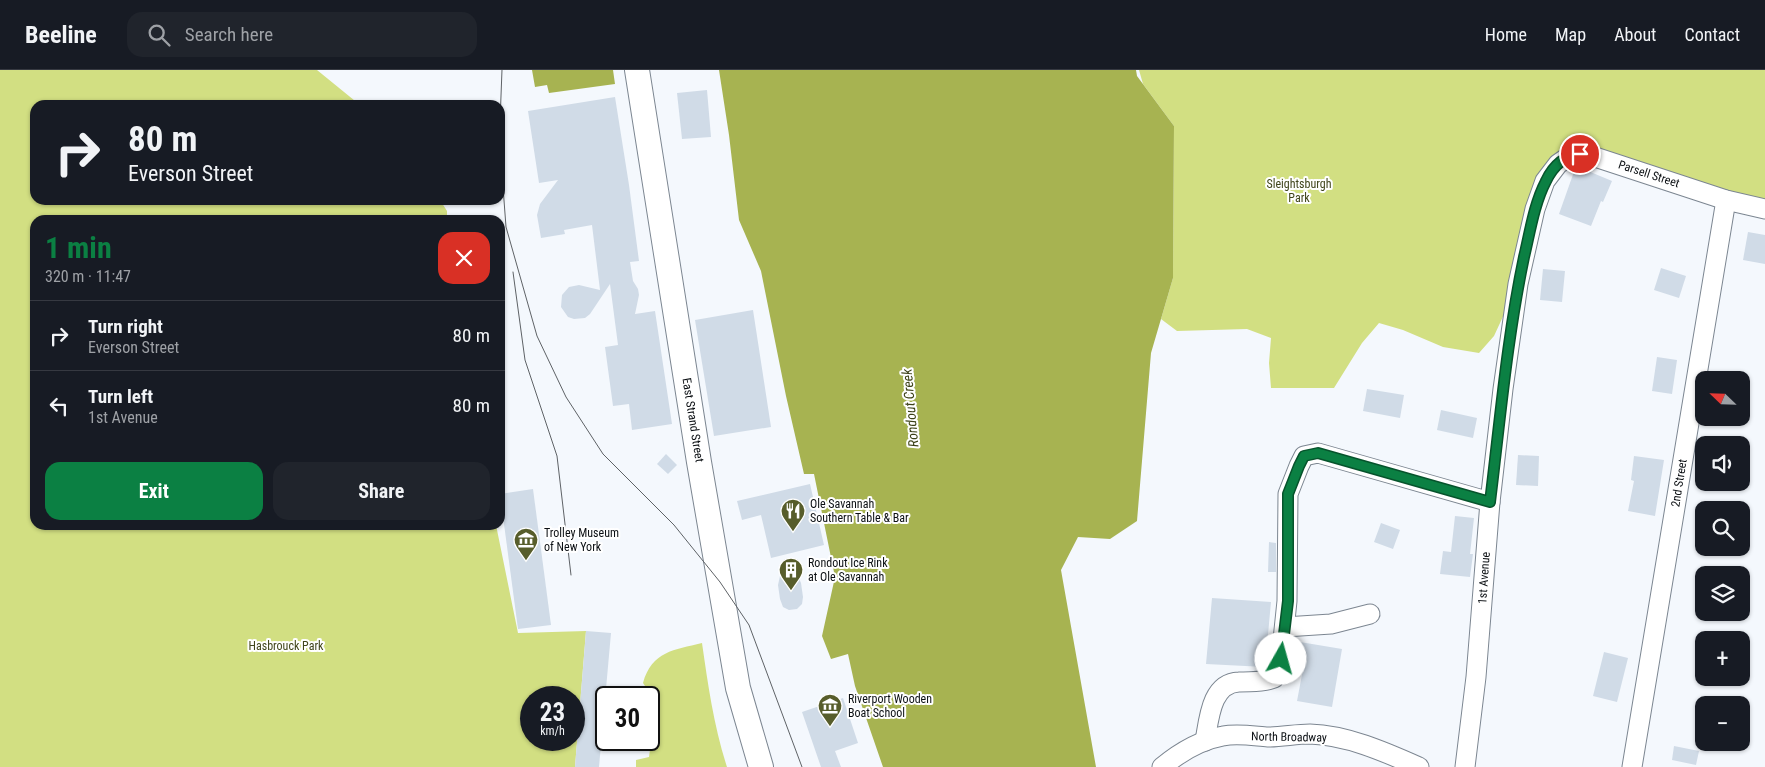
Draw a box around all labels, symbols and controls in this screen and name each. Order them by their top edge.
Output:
search box [127,12,477,57]
text: Beeline [25,21,97,49]
icon: search [145,21,173,49]
text: Search here [185,23,273,46]
text: Home [1485,24,1527,45]
text: Map [1555,24,1586,45]
text: About [1614,24,1656,45]
text: Contact [1684,24,1740,45]
text: 80 m [128,119,197,160]
icon: right [45,120,110,185]
pin [1559,133,1601,175]
icon: arrive [1566,140,1594,168]
street label: Parsell Street [1617,158,1682,191]
text: Everson Street [128,161,253,186]
park label: Sleightsburgh Park [1266,177,1332,205]
text: 1 min [45,230,112,265]
button: close [438,232,490,284]
text: 320 m · 11:47 [45,267,131,286]
text: Turn right [88,315,163,338]
icon: right [45,322,73,350]
text: 80 m [453,324,490,347]
text: Everson Street [88,338,179,357]
water label: Rondout Creek [899,367,921,448]
north arrow [1695,371,1750,426]
map controls [1695,371,1750,751]
street label: East Strand Street [679,377,707,464]
text: Turn left [88,385,153,408]
icon: left [45,392,73,420]
text: 80 m [453,394,490,417]
text: 1st Avenue [88,408,158,427]
button: sound [1695,436,1750,491]
street label: 2nd Street [1668,457,1690,508]
button: Exit [45,462,263,520]
button: Share [273,462,490,520]
place label: Ole Savannah Southern Table & Bar [810,497,909,525]
restaurant icon: Ole Savannah Southern Table & Bar [780,498,806,532]
button: search [1695,501,1750,556]
place label: Trolley Museum of New York [544,526,619,554]
museum icon: Trolley Museum of New York [513,527,539,561]
street label: 1st Avenue [1475,551,1493,605]
place label: Rondout Ice Rink at Ole Savannah [808,556,888,584]
building icon: Rondout Ice Rink at Ole Savannah [778,557,804,591]
button: layers [1695,566,1750,621]
button: + [1695,631,1750,686]
position arrow [1254,632,1306,684]
park label: Hasbrouck Park [248,639,324,653]
speed limit sign: 30 [595,686,660,751]
place label: Riverport Wooden Boat School [848,692,932,720]
museum icon: Riverport Wooden Boat School [817,693,843,727]
button: − [1695,696,1750,751]
text: 23 [540,698,565,727]
text: km/h [540,724,565,738]
street label: North Broadway [1251,729,1327,745]

